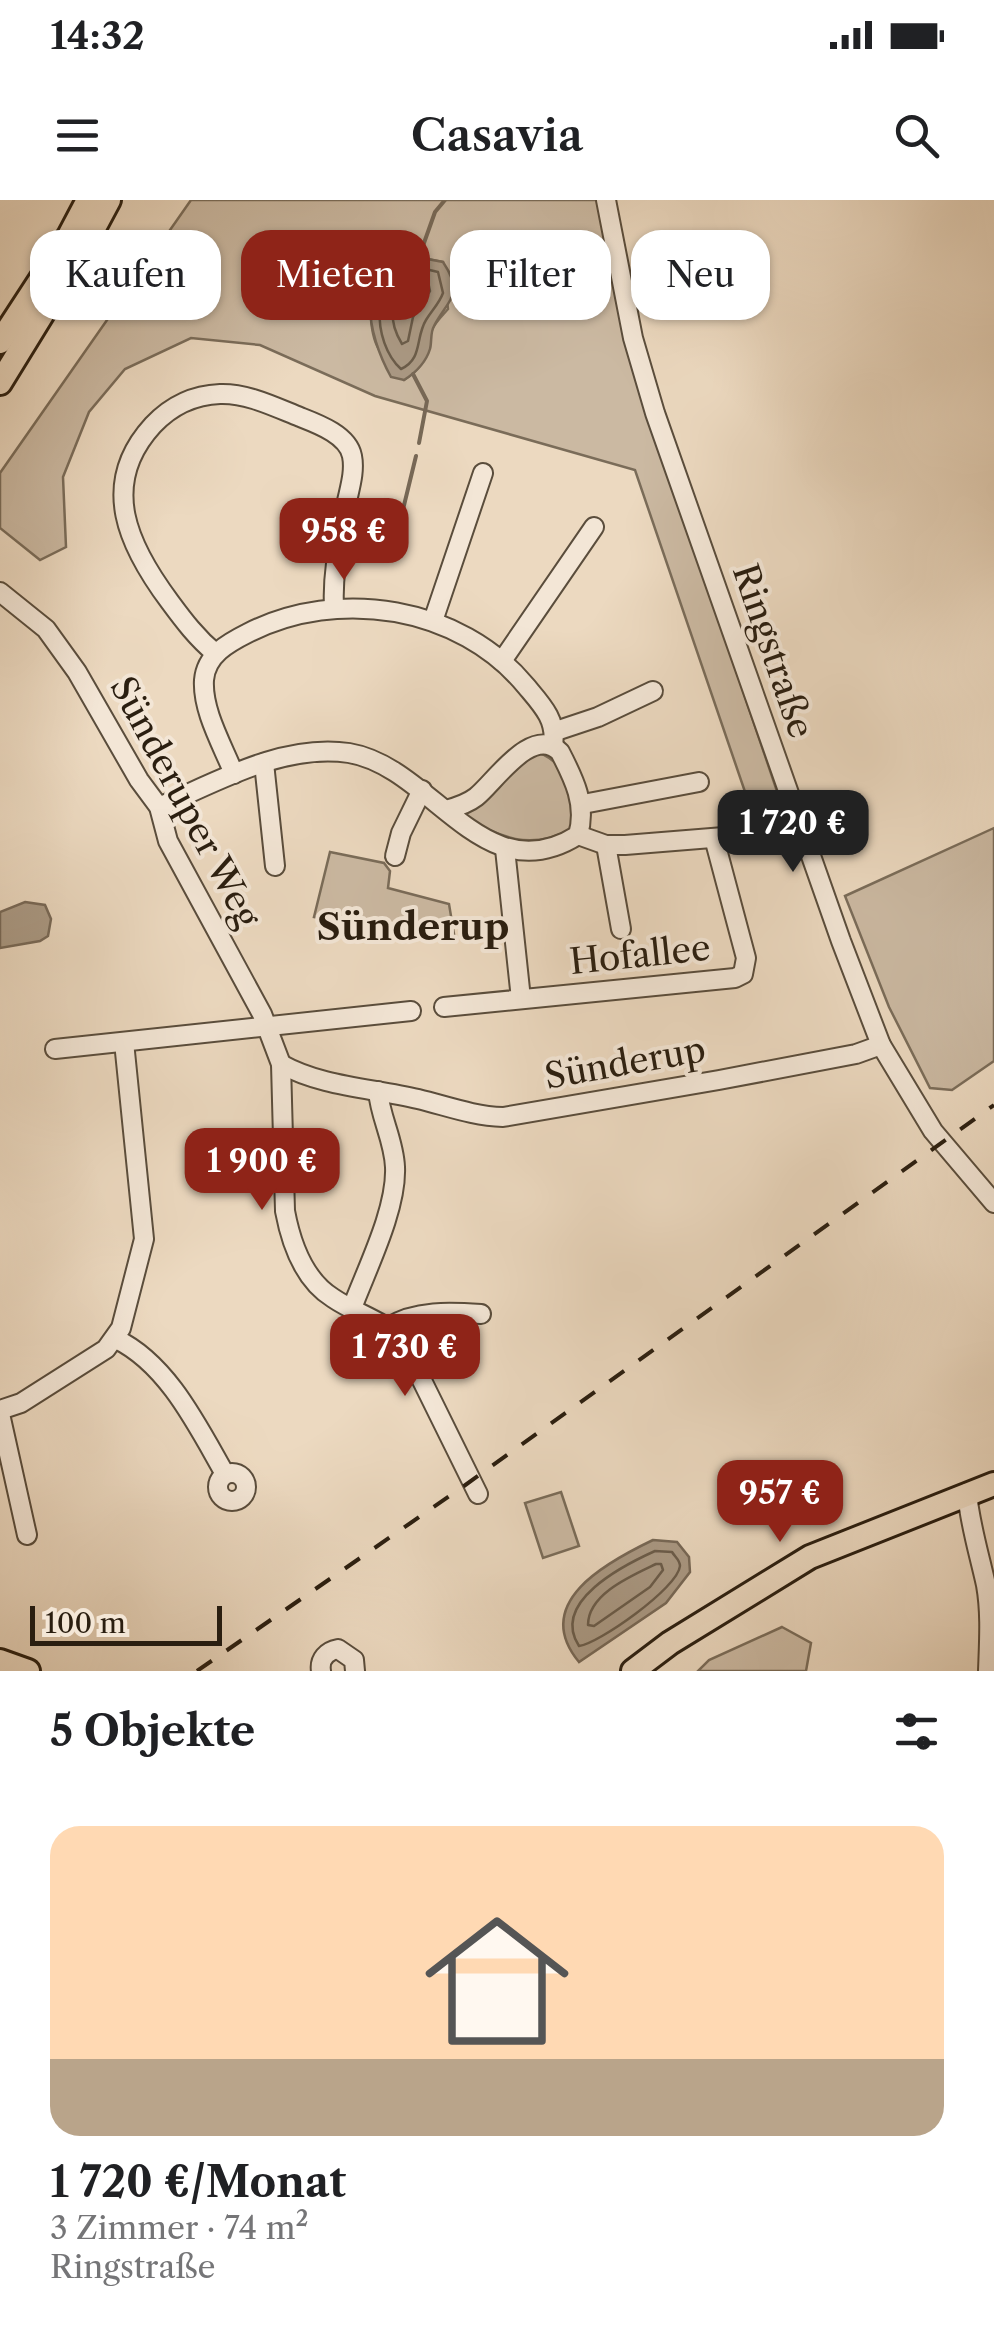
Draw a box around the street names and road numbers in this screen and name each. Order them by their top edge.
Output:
street label: Ringstraße [724,558,823,743]
street label: Sünderuper Weg [101,669,270,935]
street label: Hofallee [567,926,713,983]
street label: Sünderup [541,1027,709,1098]

